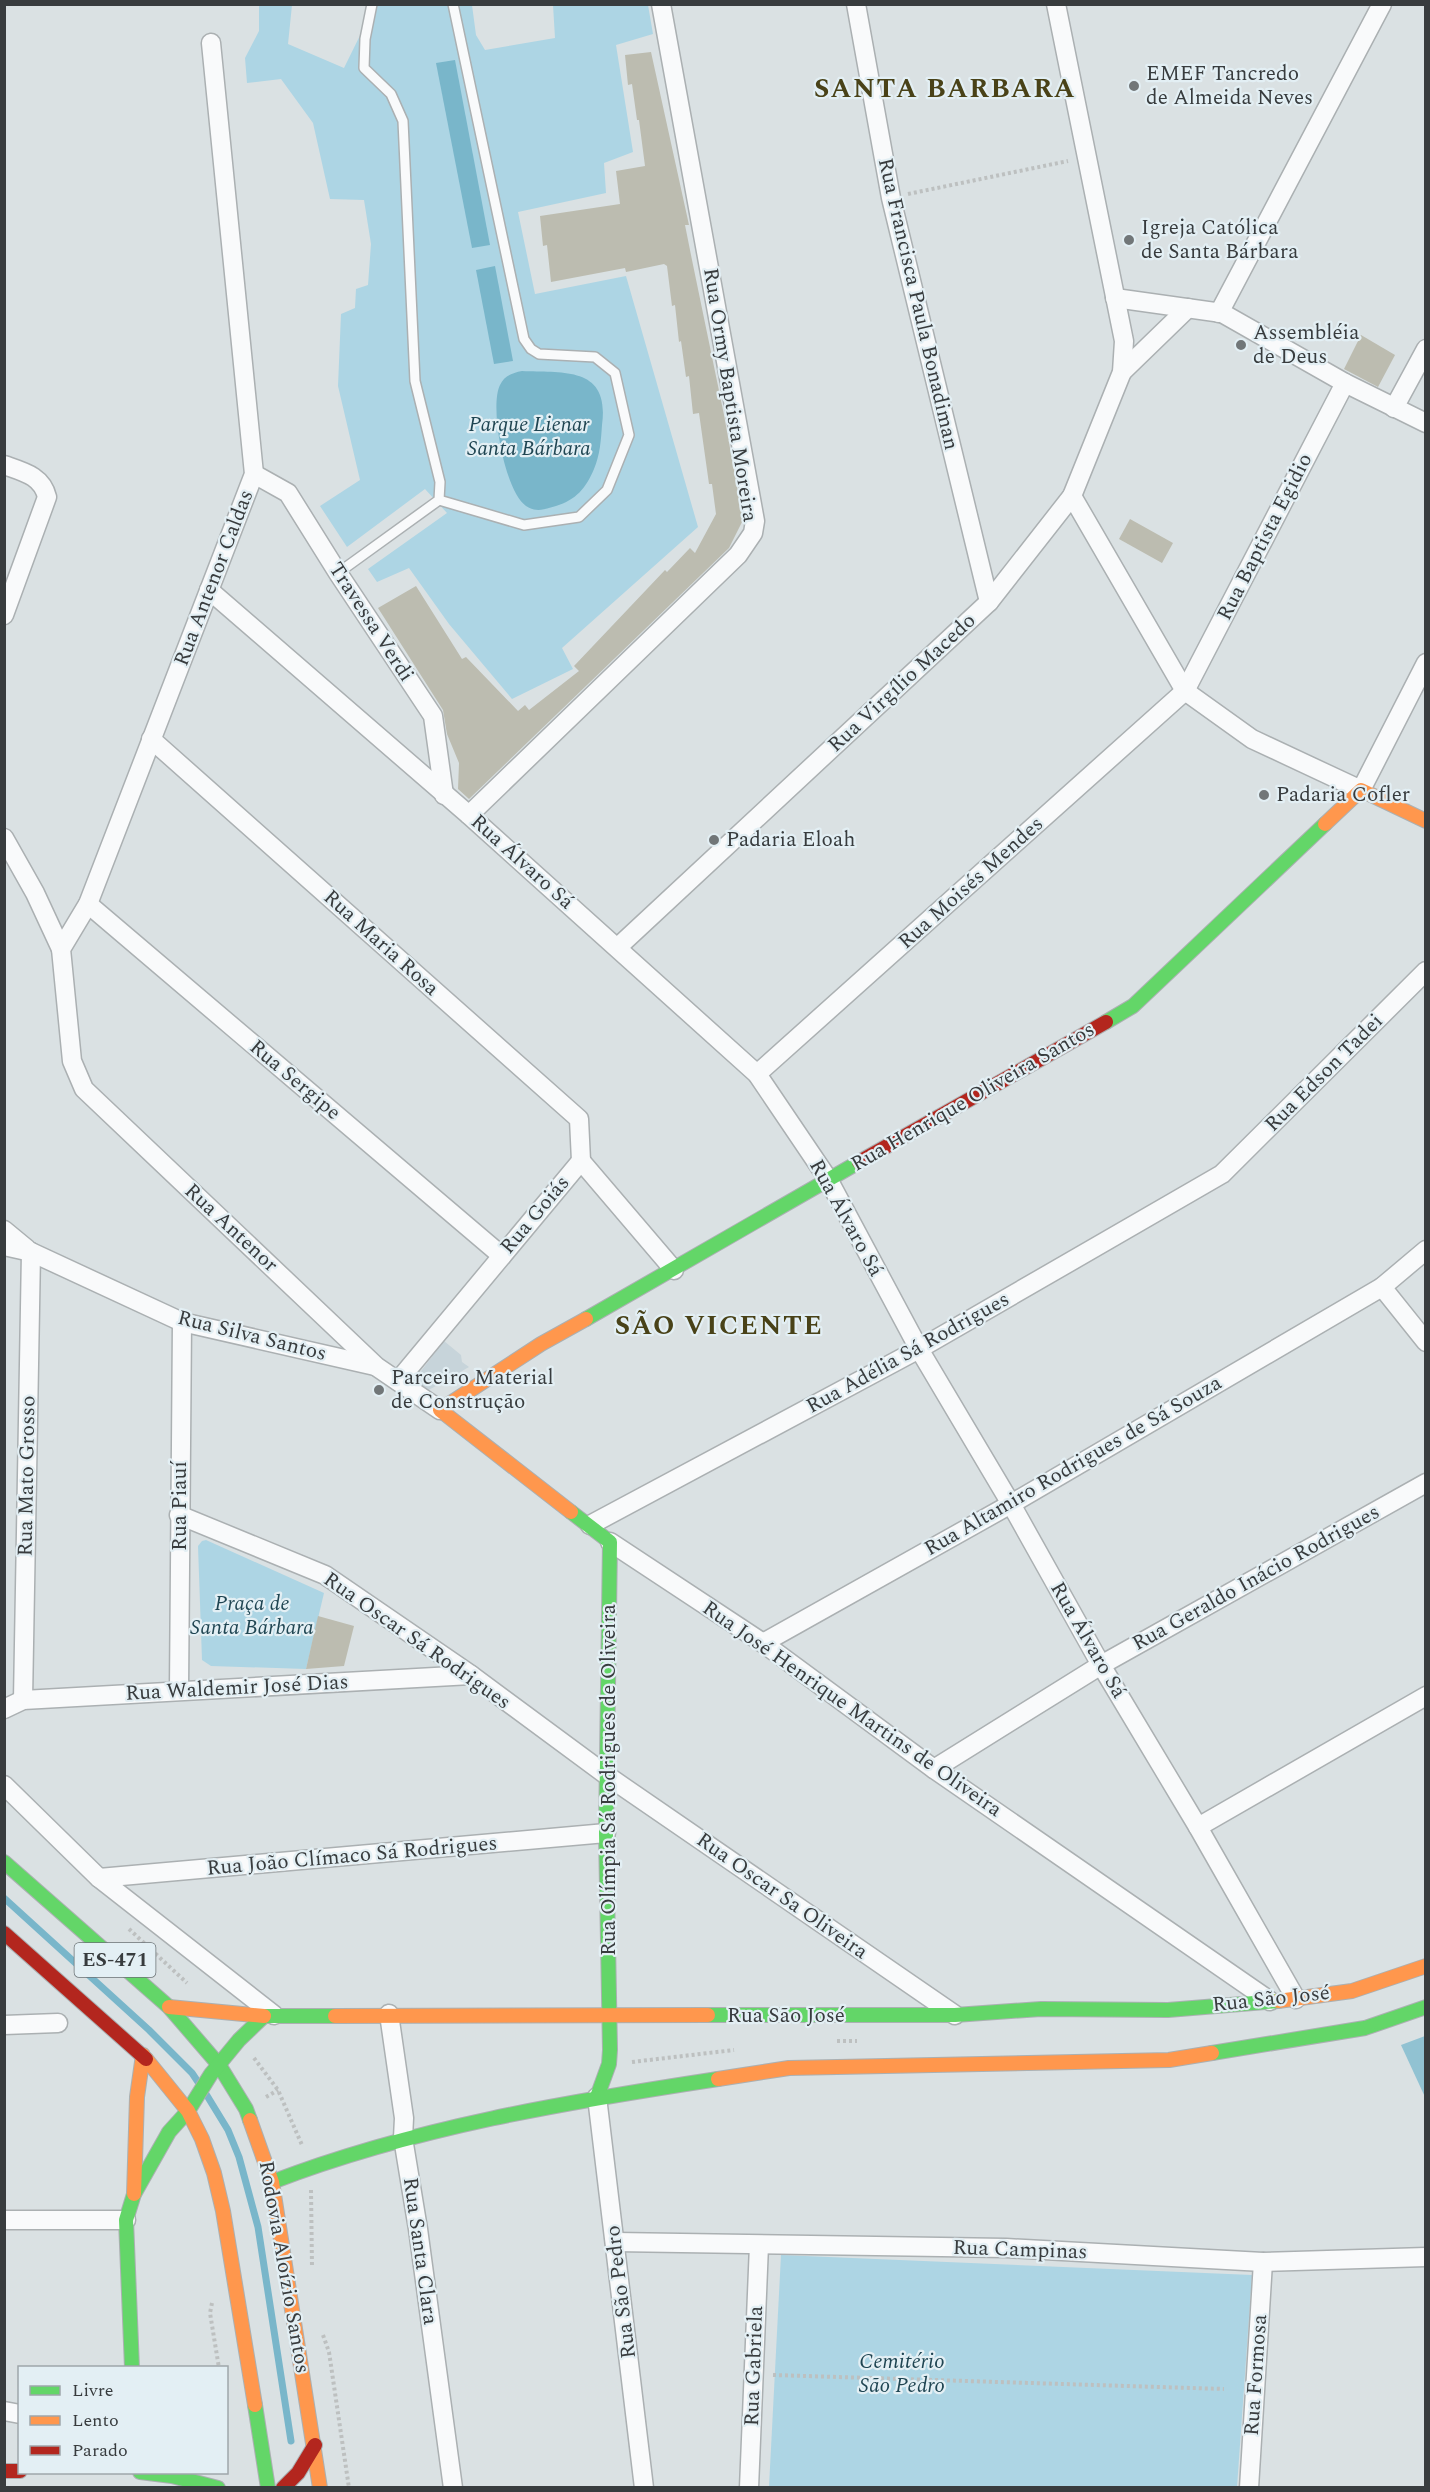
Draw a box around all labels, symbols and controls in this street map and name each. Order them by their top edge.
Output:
place label: EMEF Tancredo de Almeida Neves [1146,58,1313,114]
district label: SANTA BARBARA [814,68,1076,110]
marker: EMEF Tancredo de Almeida Neves [1127,79,1141,93]
street label: Rua Francisca Paula Bonadiman [869,155,967,453]
place label: Igreja Católica de Santa Bárbara [1141,212,1299,268]
marker: Igreja Católica de Santa Bárbara [1122,233,1136,247]
street label: Rua Ormy Baptista Moreira [694,266,766,525]
place label: Assembléia de Deus [1253,317,1360,373]
marker: Assembléia de Deus [1234,338,1248,352]
park label: Parque Lienar Santa Bárbara [467,409,591,465]
street label: Rua Baptista Egidio [1209,448,1321,626]
street label: Rua Antenor Caldas [166,485,262,671]
street label: Travessa Verdi [320,556,422,688]
street label: Rua Virgílio Macedo [821,606,983,760]
place label: Padaria Cofler [1276,779,1410,811]
marker: Padaria Cofler [1257,788,1271,802]
street label: Rua Álvaro Sá [463,807,582,918]
street label: Rua Moisés Mendes [891,809,1051,957]
place label: Padaria Eloah [726,824,855,856]
marker: Padaria Eloah [707,833,721,847]
street label: Rua Maria Rosa [316,882,447,1004]
street label: Rua Edson Tadei [1257,1006,1391,1140]
street label: Rua Henrique Oliveira Santos [845,1014,1101,1180]
street label: Rua Sergipe [242,1032,348,1128]
street label: Rua Álvaro Sá [800,1153,892,1283]
street label: Rua Goiás [492,1168,578,1262]
street label: Rua Antenor [177,1176,285,1280]
street label: Rua Adélia Sá Rodrigues [800,1284,1016,1422]
street label: Rua Silva Santos [174,1302,330,1370]
district label: SÃO VICENTE [615,1305,823,1347]
place label: Parceiro Material de Construção [391,1362,554,1418]
street label: Rua Altamiro Rodrigues de Sá Souza [918,1367,1228,1565]
marker: Parceiro Material de Construção [372,1383,386,1397]
street label: Rua Mato Grosso [10,1395,44,1557]
street label: Rua Piauí [164,1460,196,1551]
street label: Rua Geraldo Inácio Rodrigues [1126,1496,1386,1660]
street label: Rua Oscar Sá Rodrigues [317,1564,517,1718]
street label: Rua Álvaro Sá [1042,1576,1135,1705]
park label: Praça de Santa Bárbara [190,1588,314,1644]
street label: Rua José Henrique Martins de Oliveira [695,1593,1009,1826]
street label: Rua Olímpia Sá Rodrigues de Oliveira [593,1603,625,1956]
street label: Rua Waldemir José Dias [125,1666,349,1710]
street label: Rua Oscar Sa Oliveira [689,1825,875,1968]
street label: Rua João Clímaco Sá Rodrigues [205,1827,499,1885]
road number: ES-471 [74,1943,156,1977]
street label: Rua São José [1211,1977,1331,2021]
street label: Rua São José [727,2000,845,2032]
street label: Rodovia Aloízio Santos [250,2158,318,2376]
street label: Rua Santa Clara [394,2175,446,2328]
street label: Rua São Pedro [597,2223,645,2361]
street label: Rua Campinas [952,2232,1088,2268]
street label: Rua Gabriela [736,2304,772,2427]
street label: Rua Formosa [1236,2312,1276,2437]
park label: Cemitério São Pedro [859,2346,945,2402]
legend [18,2366,228,2474]
text: Livre [72,2377,114,2404]
text: Lento [72,2407,119,2434]
text: Parado [72,2437,128,2464]

